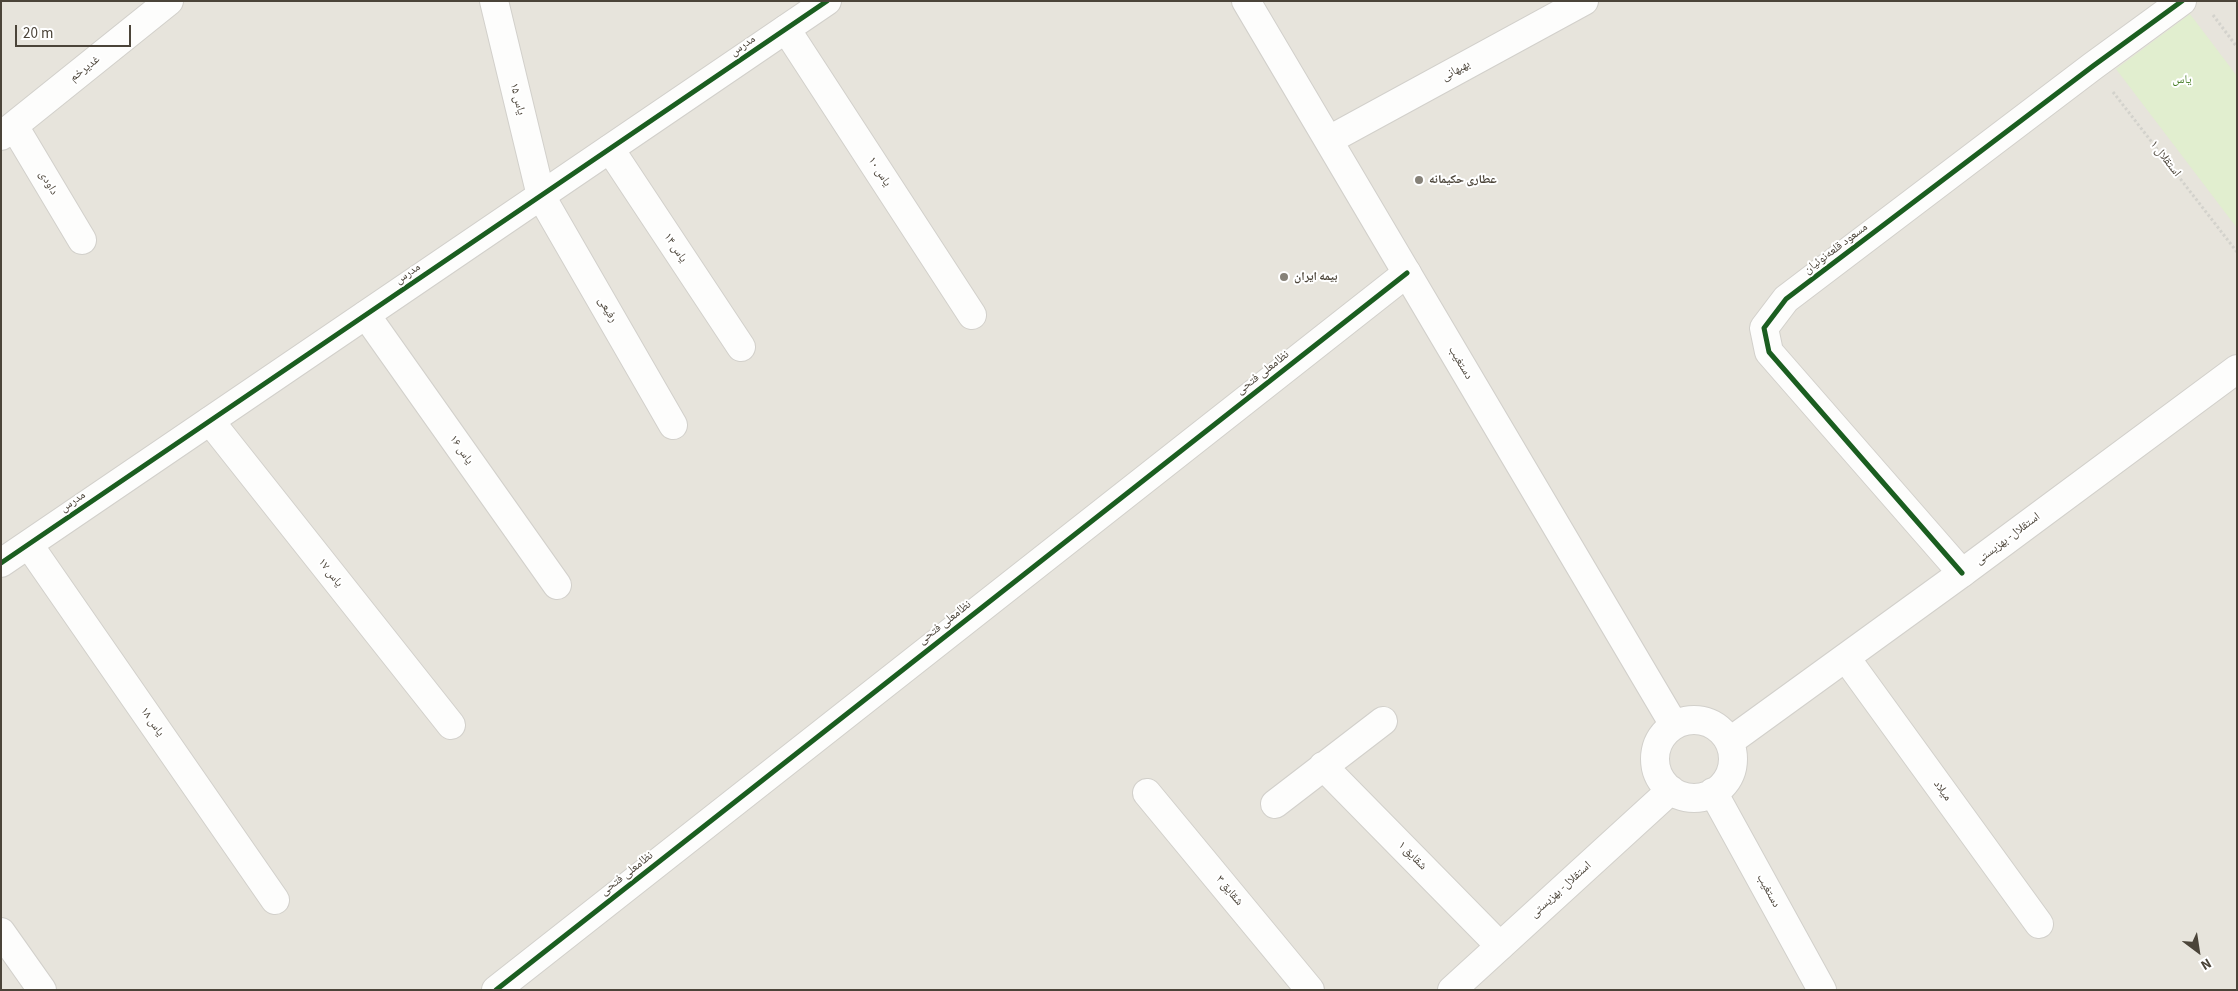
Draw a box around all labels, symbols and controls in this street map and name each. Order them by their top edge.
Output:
scale bar [18,15,134,47]
text: 20 m [23,23,53,44]
street label: مدرس [727,32,759,60]
street label: غدیرخم [67,53,103,85]
street label: بهبهانی [1439,57,1473,85]
park label: یاس [2172,73,2192,87]
street label: یاس ۱۵ [506,81,528,117]
street label: استقلال ۱ [2146,138,2184,180]
street label: یاس ۱۰ [864,154,894,190]
street label: داودی [35,168,61,198]
place label: عطاری حکیمانه [1429,173,1497,187]
marker: عطاری حکیمانه [1413,174,1425,186]
street label: مسعود قلعه‌نوئیان [1801,220,1871,278]
street label: یاس ۱۴ [660,231,690,265]
street label: مدرس [392,260,424,288]
place label: بیمه ایران [1294,270,1337,284]
marker: بیمه ایران [1278,271,1290,283]
street label: رفیعی [594,295,620,325]
street label: دستغیب [1444,344,1476,382]
street label: نظامعلی فتحی [1234,348,1292,398]
street label: یاس ۱۶ [446,433,476,467]
street label: مدرس [57,488,89,516]
street label: استقلال- بهزیستی [1973,510,2043,568]
street label: یاس ۱۷ [314,556,346,590]
street label: نظامعلی فتحی [916,598,974,648]
street label: یاس ۱۸ [137,705,167,739]
street label: میلاد [1930,778,1954,804]
street label: شقایق ۱ [1394,838,1430,874]
street label: نظامعلی فتحی [598,849,656,899]
street label: استقلال- بهزیستی [1527,859,1595,921]
street label: دستغیب [1753,872,1783,910]
street label: شقایق ۳ [1212,873,1246,909]
north arrow [2173,926,2223,976]
text: N [2197,953,2215,975]

